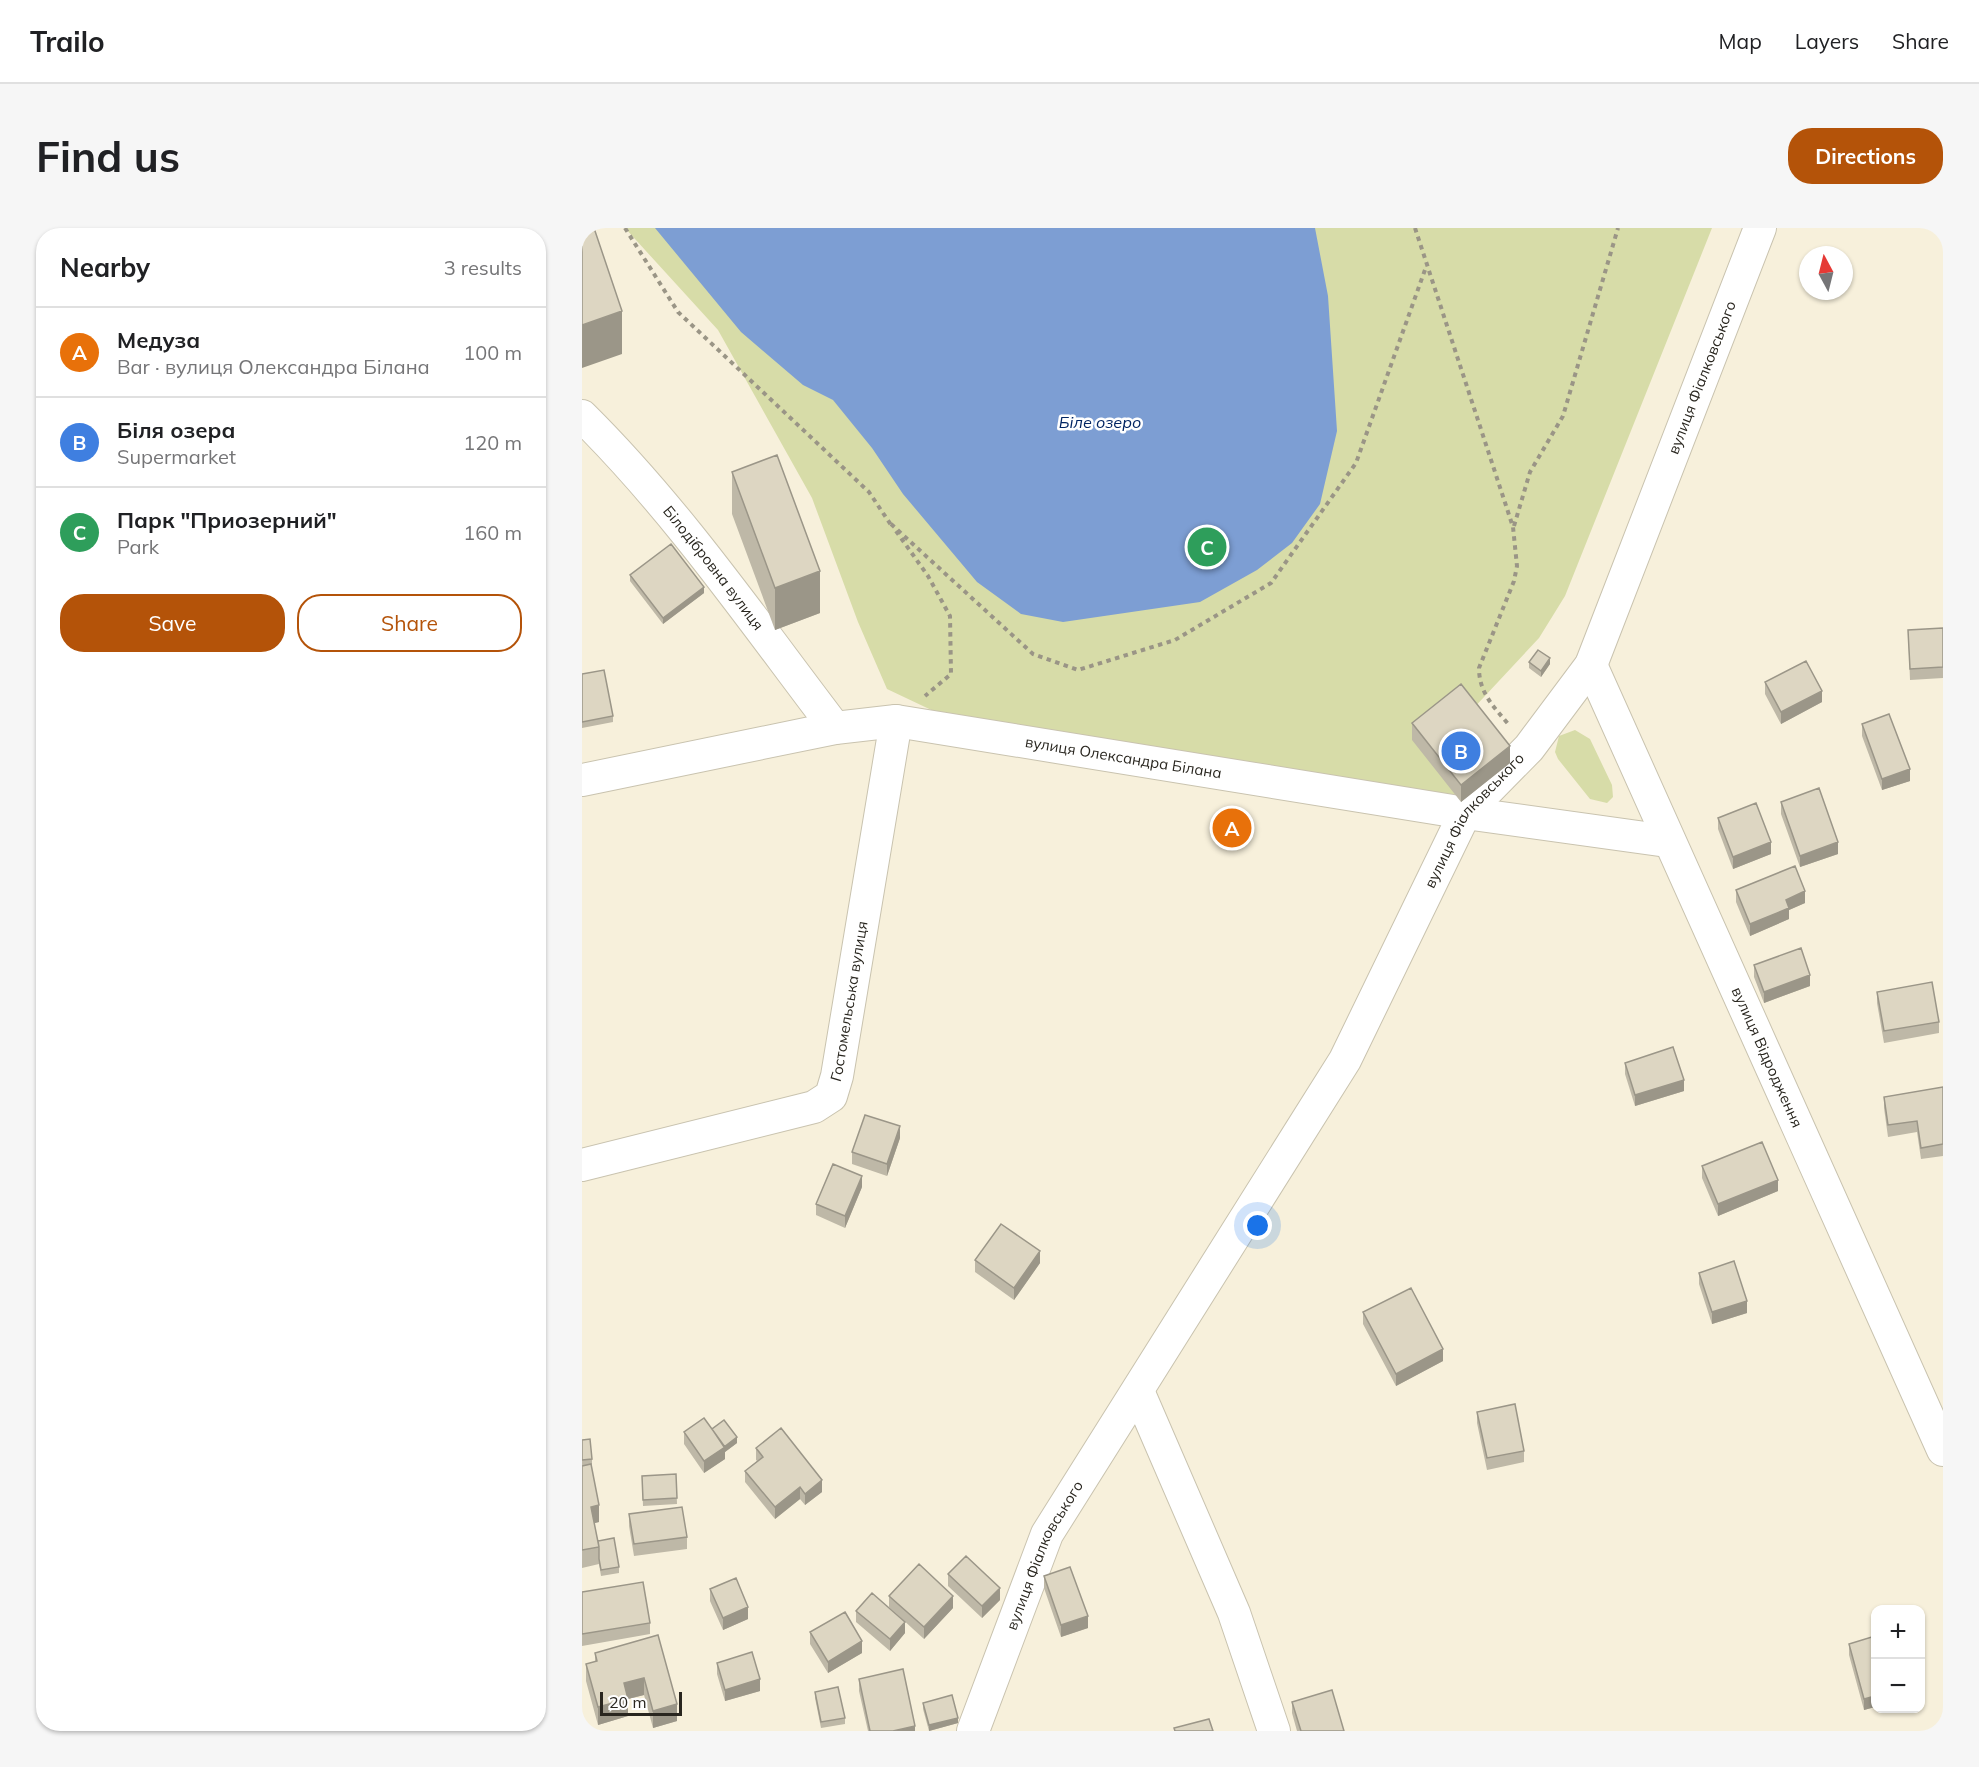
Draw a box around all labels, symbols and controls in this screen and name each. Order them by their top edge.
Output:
text: Trailo [30,24,105,59]
text: Map [1719,28,1762,54]
text: Layers [1795,28,1859,54]
text: Share [1892,28,1949,54]
button: Directions [1788,128,1943,184]
text: Find us [36,130,180,183]
north arrow [1799,246,1853,300]
text: Nearby [60,251,150,284]
text: 3 results [444,255,522,280]
street label: вулиця Фіалковського [1663,298,1740,457]
text: Медуза [117,326,200,354]
text: A [72,340,87,365]
text: 100 m [463,340,522,365]
text: Bar · вулиця Олександра Білана [117,354,430,379]
water label: Біле озеро [1059,412,1141,432]
text: Біля озера [117,416,235,444]
text: B [73,430,86,455]
text: 120 m [463,430,522,455]
text: Supermarket [117,444,236,469]
street label: Білодібровна вулиця [659,502,768,634]
text: Парк "Приозерний" [117,506,337,534]
text: C [73,520,86,545]
text: 160 m [463,520,522,545]
pin: C [1188,524,1226,570]
text: Park [117,534,159,559]
button: Save [60,594,285,652]
button: Share [297,594,522,652]
pin: B [1442,728,1480,774]
street label: вулиця Олександра Білана [1024,732,1223,783]
street label: вулиця Фіалковського [1420,749,1528,891]
pin: A [1212,806,1252,850]
street label: Гостомельська вулиця [826,920,872,1084]
street label: вулиця Відродження [1728,984,1807,1130]
your location [1243,1211,1272,1240]
street label: вулиця Фіалковського [1002,1477,1087,1633]
map controls [1871,1605,1925,1713]
button: + [1871,1605,1925,1659]
button: − [1871,1659,1925,1713]
scale bar [600,1689,682,1716]
text: 20 m [609,1692,646,1712]

